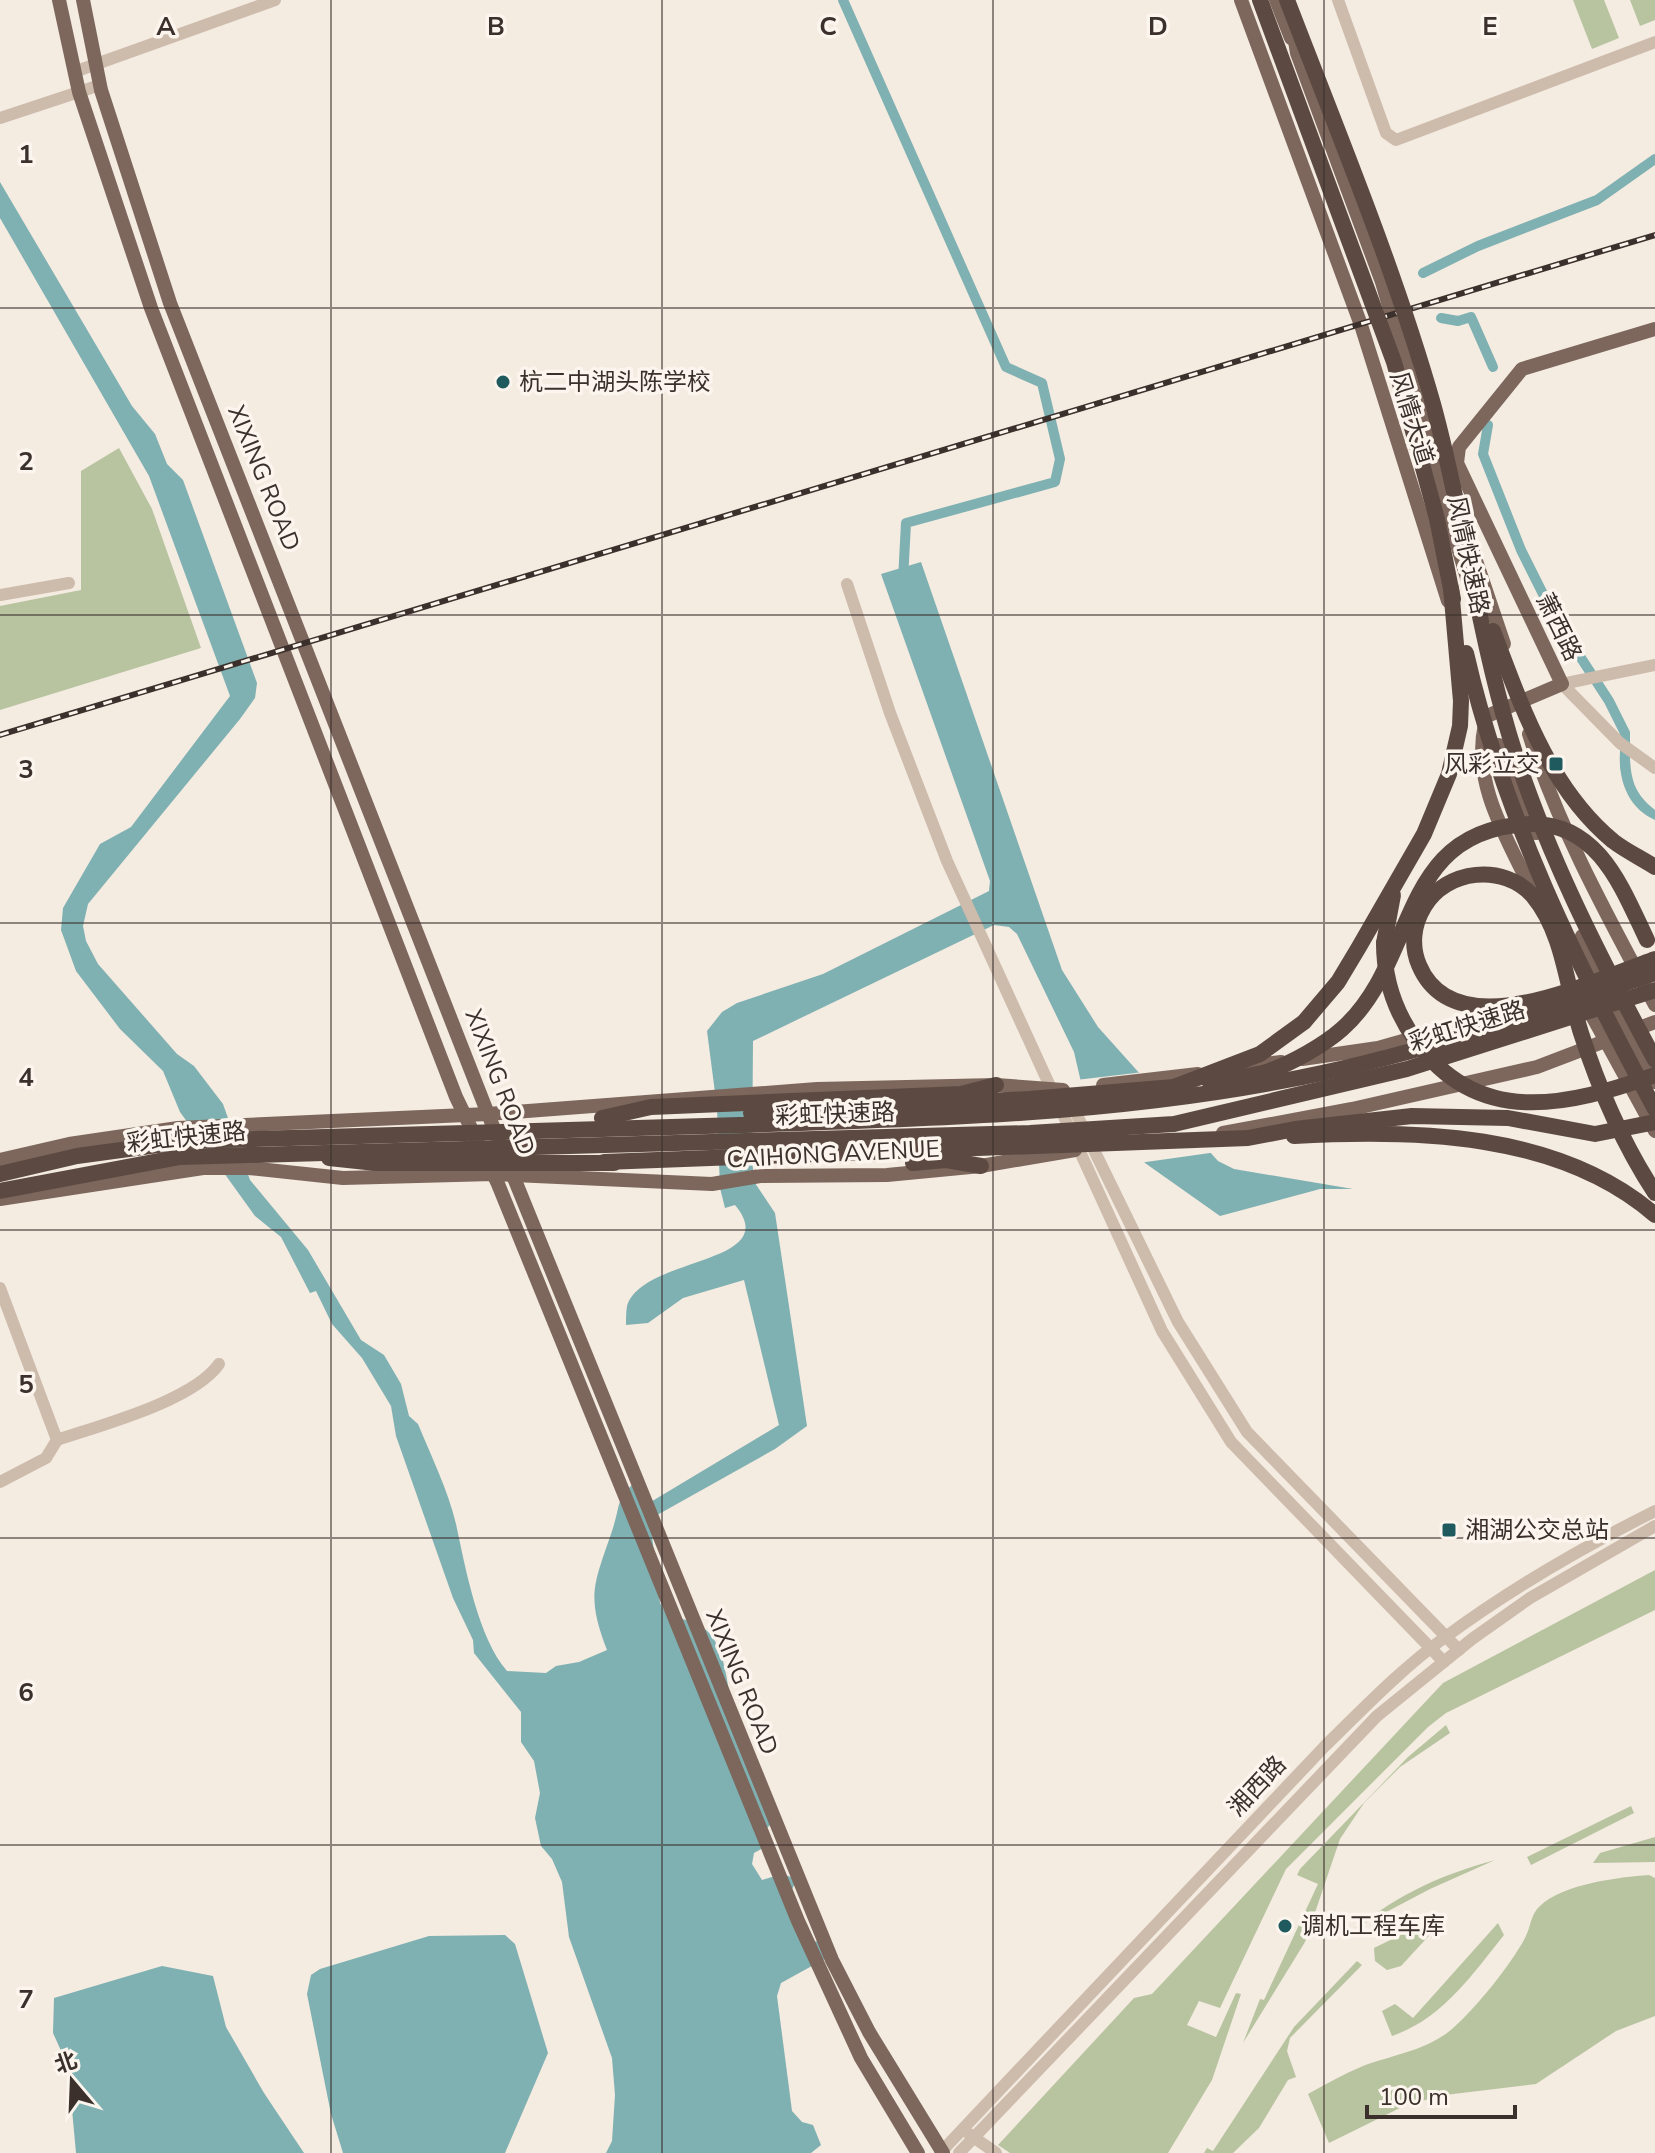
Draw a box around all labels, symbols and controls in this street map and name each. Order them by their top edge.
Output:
text: A [156,9,176,44]
text: B [487,9,505,44]
text: C [819,9,837,44]
text: D [1148,9,1168,44]
text: E [1482,9,1498,44]
text: 1 [18,137,34,172]
place label: 杭二中湖头陈学校 [519,366,711,398]
street label: 风情大道 [1383,367,1441,469]
marker: 杭二中湖头陈学校 [494,373,512,391]
street label: XIXING ROAD [220,401,308,555]
text: 2 [18,444,34,479]
street label: 风情快速路 [1440,493,1496,617]
street label: 萧西路 [1529,588,1589,666]
place label: 风彩立交 [1444,748,1540,780]
text: 3 [18,752,34,787]
marker: 风彩立交 [1547,755,1565,773]
street label: 彩虹快速路 [1405,993,1529,1059]
street label: XIXING ROAD [457,1004,543,1160]
text: 4 [18,1060,34,1095]
street label: 彩虹快速路 [774,1096,896,1132]
street label: 彩虹快速路 [125,1115,247,1159]
street label: CAIHONG AVENUE [726,1132,940,1176]
text: 5 [18,1367,34,1402]
place label: 湘湖公交总站 [1465,1514,1609,1546]
marker: 湘湖公交总站 [1440,1521,1458,1539]
street label: XIXING ROAD [698,1605,786,1759]
text: 6 [18,1675,34,1710]
street label: 湘西路 [1221,1749,1293,1823]
place label: 调机工程车库 [1301,1910,1445,1942]
marker: 调机工程车库 [1276,1917,1294,1935]
text: 7 [18,1982,34,2017]
north arrow [32,2041,112,2121]
text: 北 [51,2045,81,2081]
scale bar [1367,2069,1515,2119]
text: 100 m [1379,2081,1449,2113]

